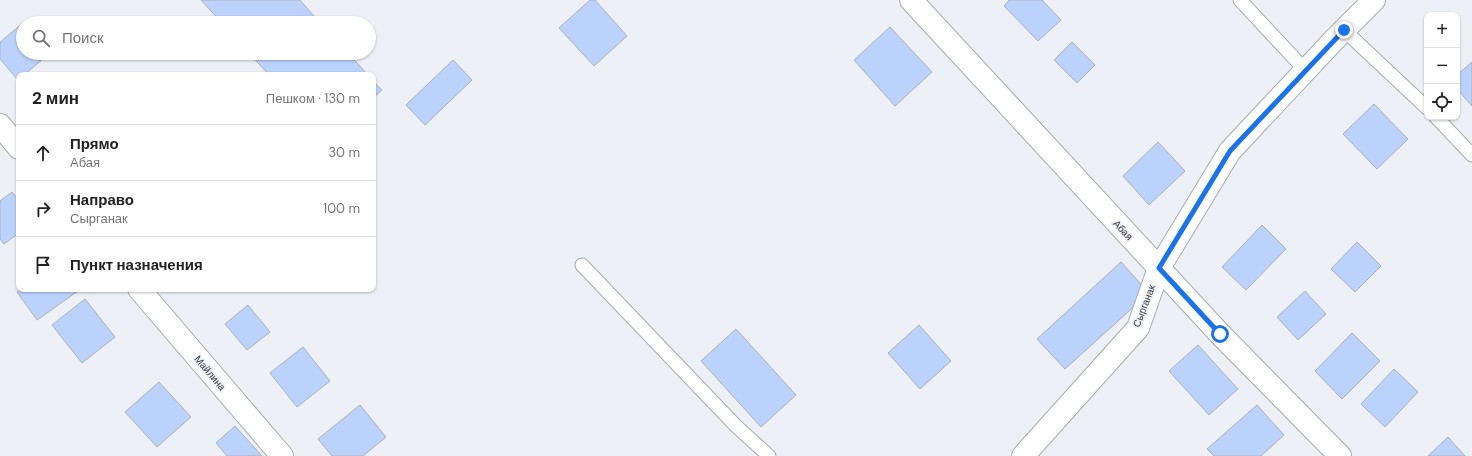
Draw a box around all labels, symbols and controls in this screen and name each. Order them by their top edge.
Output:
map controls [1424,12,1460,120]
button: + [1424,12,1460,48]
search box [16,16,376,60]
route end [1335,21,1353,39]
icon: search [30,27,52,49]
text: Поиск [62,28,104,48]
button: − [1424,48,1460,84]
button: locate [1424,84,1460,120]
text: 2 мин [32,87,79,109]
text: Пешком · 130 m [266,90,360,107]
text: Прямо [70,134,119,154]
icon: ahead [32,142,54,164]
text: 30 m [328,144,360,161]
text: Абая [70,154,100,171]
text: Направо [70,190,134,210]
icon: right [32,198,54,220]
text: 100 m [323,200,360,217]
text: Сырганак [70,210,128,227]
street label: Абая [1110,217,1136,243]
icon: arrive [32,254,54,276]
text: Пункт назначения [70,255,203,275]
street label: Сырганак [1130,282,1158,329]
route start [1211,325,1229,343]
street label: Майлина [191,353,229,394]

